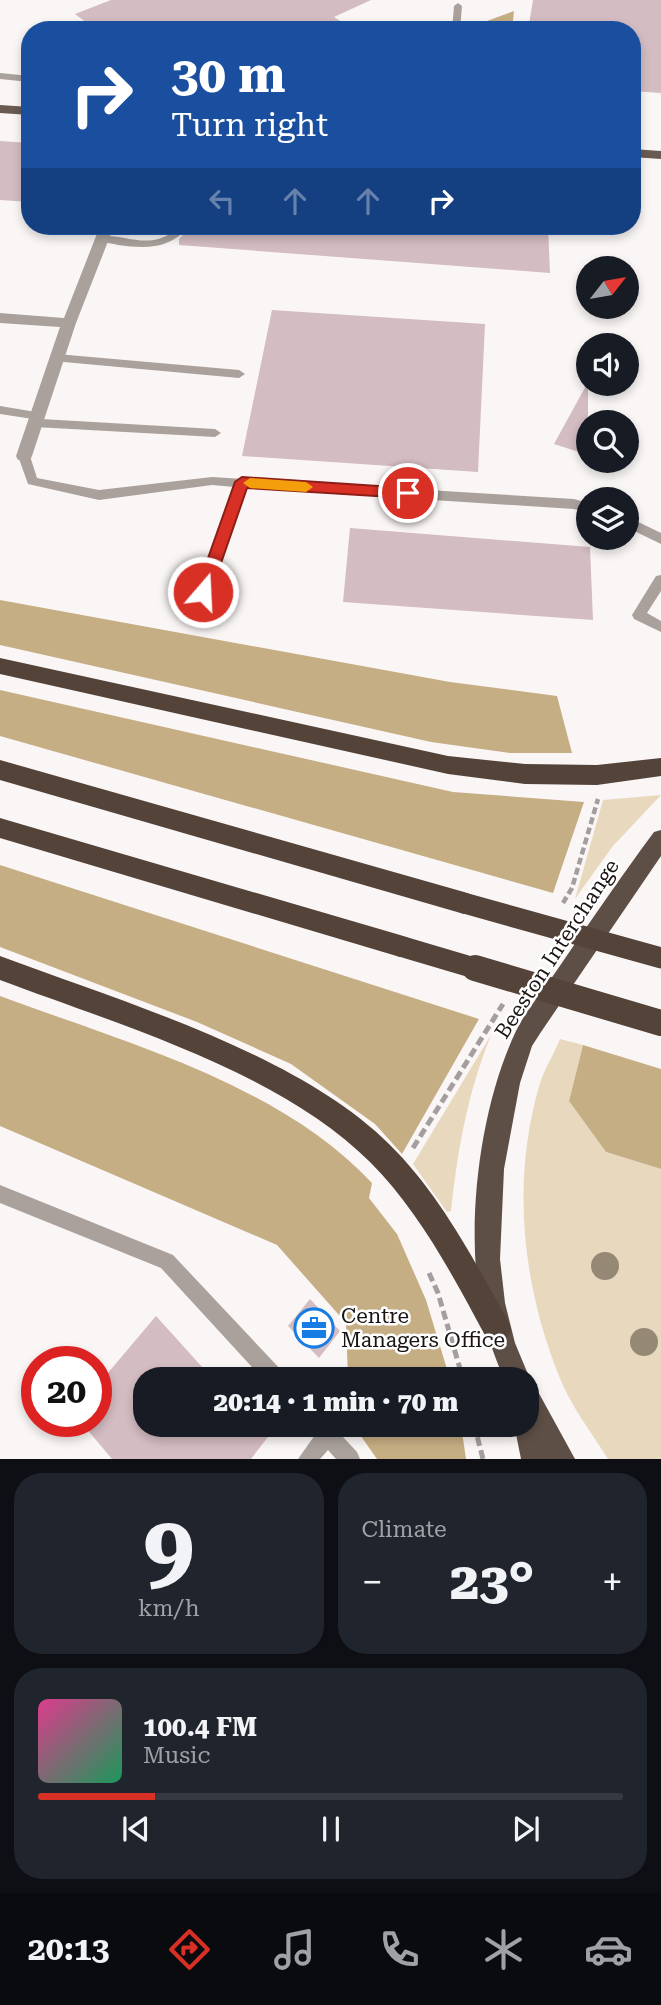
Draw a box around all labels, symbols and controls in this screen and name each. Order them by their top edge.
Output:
text: 30 m [171,47,286,104]
icon: right [56,49,147,140]
text: Turn right [171,106,328,144]
icon: left [203,182,241,220]
icon: ahead [276,182,314,220]
icon: ahead [349,182,387,220]
icon: right [422,182,460,220]
north arrow [576,256,639,318]
map controls [576,256,639,550]
button: sound [576,333,639,396]
button: search [576,410,639,473]
pin [378,463,438,523]
icon: arrive [389,474,427,512]
button: layers [576,487,639,550]
position arrow [166,555,240,629]
street label: Beeston Interchange [490,855,624,1043]
place label: Centre Managers Office [341,1304,505,1352]
office icon: Centre Managers Office [293,1307,335,1349]
speed limit sign: 20 [21,1346,112,1437]
text: 20:14 · 1 min · 70 m [214,1387,458,1417]
text: 9 [143,1496,194,1602]
text: Climate [362,1516,447,1543]
text: 23° [450,1551,534,1612]
text: − [362,1560,383,1604]
text: + [602,1560,623,1604]
text: km/h [138,1595,200,1622]
text: 100.4 FM [143,1712,257,1742]
text: Music [143,1742,210,1769]
icon: previous [117,1810,155,1848]
icon: pause [312,1810,350,1848]
icon: next [507,1810,545,1848]
icon: directions [165,1925,214,1974]
icon: music [270,1925,319,1974]
icon: phone [375,1925,424,1974]
icon: climate [479,1925,528,1974]
icon: car [584,1925,633,1974]
text: 20:13 [28,1930,110,1968]

